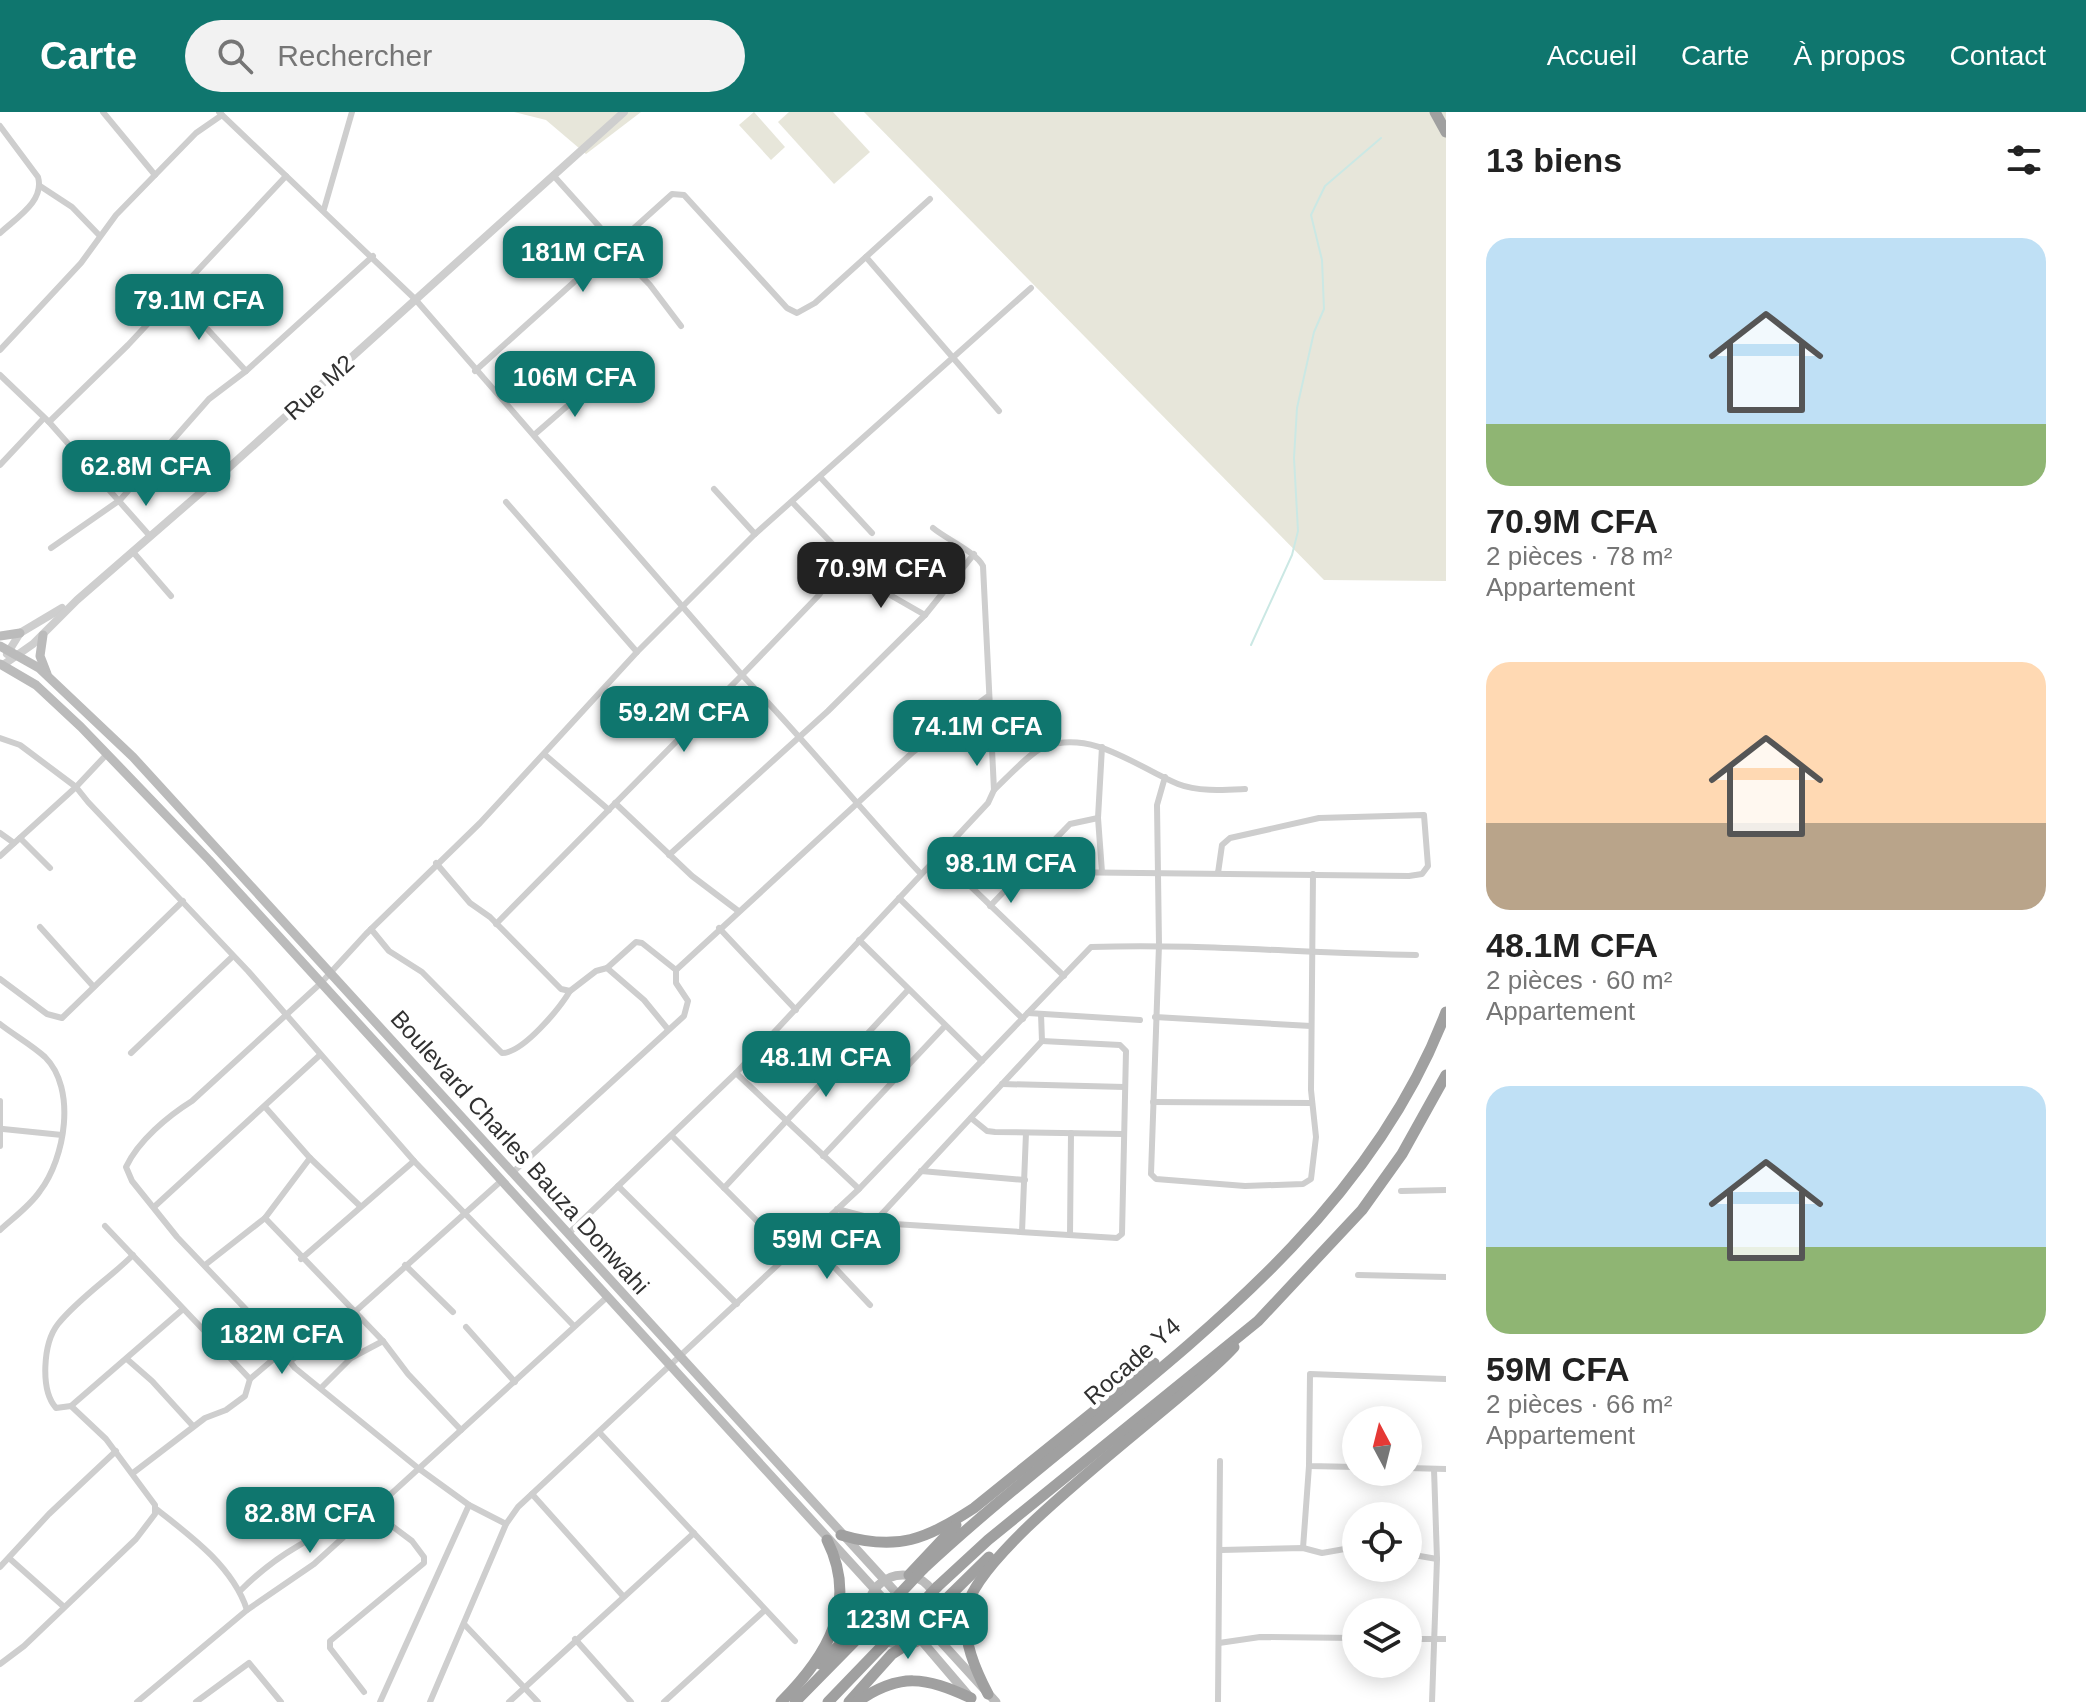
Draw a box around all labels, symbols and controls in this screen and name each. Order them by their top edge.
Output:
search box [185,20,745,92]
icon: search [213,34,257,78]
text: Carte [40,35,137,77]
text: Rechercher [277,39,432,72]
text: Accueil [1547,40,1637,71]
text: Carte [1681,40,1749,71]
text: À propos [1793,40,1906,71]
text: Contact [1950,40,2046,71]
icon: filters [2002,138,2046,182]
text: 13 biens [1486,141,1622,179]
pin: 181M CFA [500,226,666,294]
text: 181M CFA [521,237,645,267]
pin: 79.1M CFA [107,274,291,342]
text: 79.1M CFA [133,285,265,315]
icon: home [1694,290,1838,434]
street label: Rue M2 [279,349,359,425]
pin: 106M CFA [492,351,658,419]
text: 106M CFA [513,362,637,392]
pin: 62.8M CFA [54,440,238,508]
text: 62.8M CFA [80,451,212,481]
text: 70.9M CFA [1486,502,1658,540]
text: 2 pièces · 78 m² [1486,541,1672,571]
pin: 70.9M CFA [789,542,973,610]
text: 70.9M CFA [815,553,947,583]
text: Appartement [1486,572,1635,602]
pin: 59.2M CFA [592,686,776,754]
text: 59.2M CFA [618,697,750,727]
pin: 74.1M CFA [885,700,1069,768]
text: 74.1M CFA [911,711,1043,741]
icon: home [1694,714,1838,858]
pin: 98.1M CFA [919,837,1103,905]
text: 98.1M CFA [945,848,1077,878]
text: 48.1M CFA [1486,926,1658,964]
text: 2 pièces · 60 m² [1486,965,1672,995]
text: Appartement [1486,996,1635,1026]
street label: Boulevard Charles Bauza Donwahi [385,1005,655,1299]
pin: 48.1M CFA [734,1031,918,1099]
text: 48.1M CFA [760,1042,892,1072]
icon: home [1694,1138,1838,1282]
pin: 59M CFA [753,1213,901,1281]
text: 59M CFA [772,1224,882,1254]
pin: 182M CFA [199,1308,365,1376]
street label: Rocade Y4 [1078,1312,1186,1410]
text: 182M CFA [220,1319,344,1349]
text: 59M CFA [1486,1350,1630,1388]
text: 2 pièces · 66 m² [1486,1389,1672,1419]
north arrow [1342,1406,1422,1486]
map controls [1342,1406,1422,1678]
text: Appartement [1486,1420,1635,1450]
pin: 82.8M CFA [218,1487,402,1555]
text: 82.8M CFA [244,1498,376,1528]
button: locate [1342,1502,1422,1582]
pin: 123M CFA [825,1593,991,1661]
button: layers [1342,1598,1422,1678]
text: 123M CFA [846,1604,970,1634]

